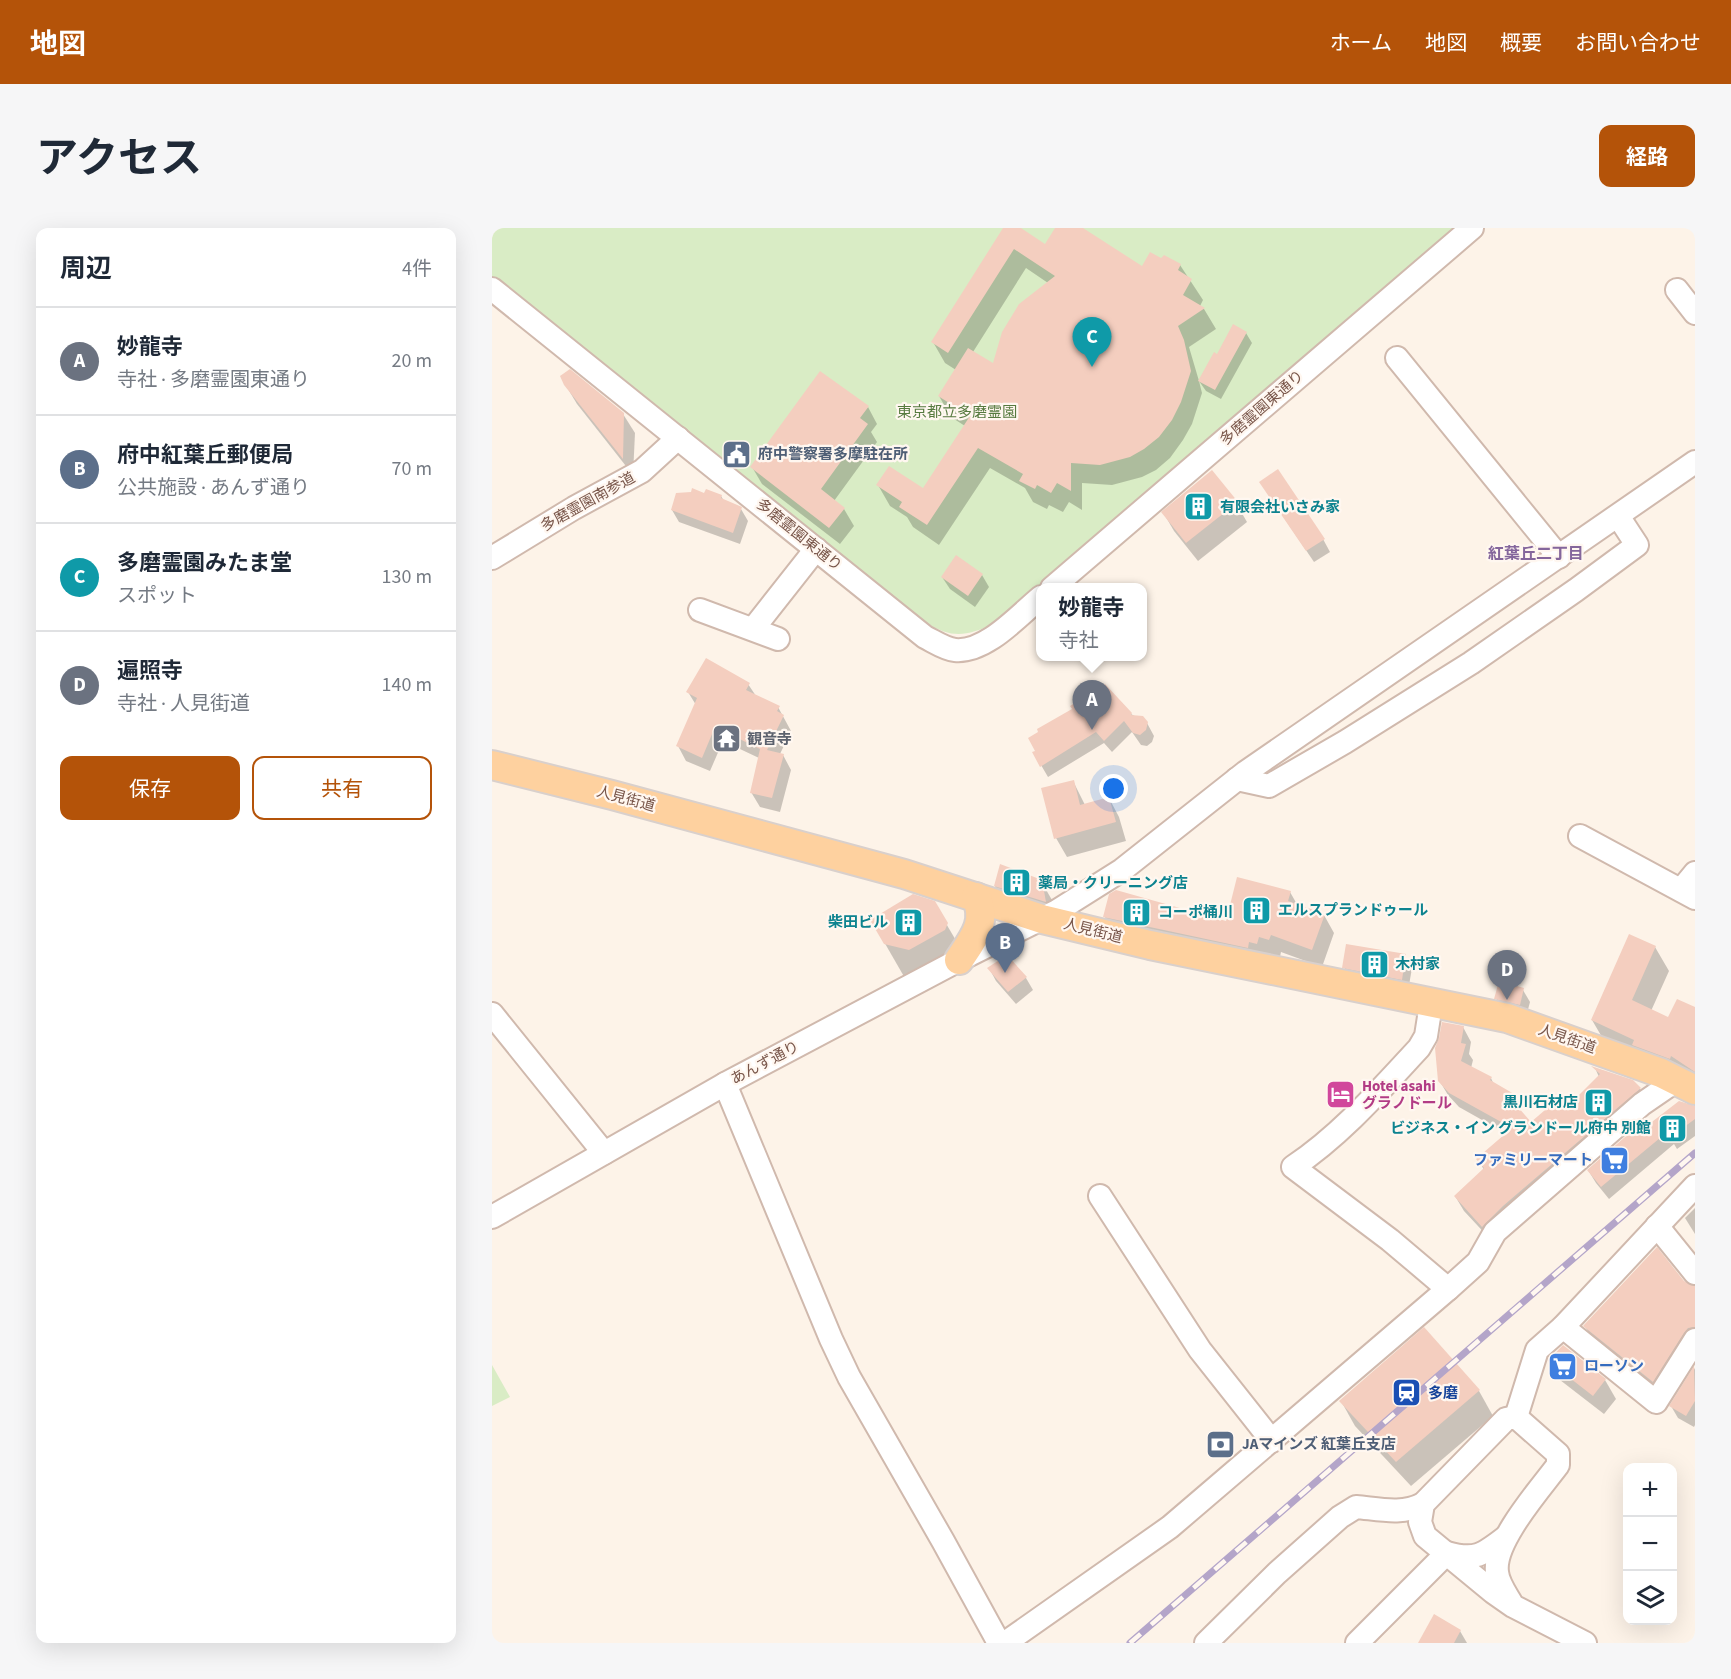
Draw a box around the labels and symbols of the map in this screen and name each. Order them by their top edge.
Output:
pin: C [1072,318,1112,367]
street label: 多磨霊園東通り [1215,366,1309,450]
park label: 東京都立多磨霊園 [897,402,1017,423]
public building icon: 府中警察署多摩駐在所 [721,438,753,470]
place label: 府中警察署多摩駐在所 [758,444,908,465]
street label: 多磨霊園南参道 [537,467,639,537]
building icon: 有限会社いさみ家 [1183,491,1215,523]
street label: 多磨霊園東通り [752,494,846,576]
place label: 有限会社いさみ家 [1220,497,1340,518]
district label: 紅葉丘二丁目 [1488,543,1584,565]
pin: A [1072,680,1112,730]
temple icon: 観音寺 [710,723,742,755]
place label: 観音寺 [747,729,792,750]
your location [1099,774,1128,803]
street label: 人見街道 [594,781,658,817]
building icon: 薬局・クリーニング店 [1001,867,1033,899]
place label: 薬局・クリーニング店 [1038,873,1188,894]
building icon: エルスプランドゥール [1241,894,1273,926]
building icon: コーポ桶川 [1121,896,1153,928]
place label: エルスプランドゥール [1278,900,1428,921]
place label: コーポ桶川 [1158,902,1233,923]
building icon: 柴田ビル [893,906,925,938]
place label: 柴田ビル [828,912,888,933]
street label: 人見街道 [1061,914,1125,948]
pin: B [986,924,1024,973]
building icon: 木村家 [1358,948,1390,980]
pin: D [1488,950,1526,1000]
place label: 木村家 [1395,954,1440,975]
street label: 人見街道 [1535,1019,1599,1059]
street label: あんず通り [727,1036,803,1090]
place label: Hotel asahi グラノドール [1362,1076,1452,1114]
hotel icon: Hotel asahi グラノドール [1325,1079,1357,1111]
building icon: 黒川石材店 [1583,1086,1615,1118]
place label: 黒川石材店 [1503,1092,1578,1113]
building icon: ビジネス・イン グランドール府中 別館 [1656,1112,1688,1144]
place label: ビジネス・イン グランドール府中 別館 [1390,1118,1651,1139]
supermarket icon: ファミリーマート [1598,1144,1630,1176]
place label: ファミリーマート [1473,1150,1593,1171]
supermarket icon: ローソン [1547,1350,1579,1382]
place label: ローソン [1584,1356,1644,1377]
station icon: 多磨 [1391,1377,1423,1409]
place label: 多磨 [1428,1383,1458,1404]
bank icon: JAマインズ 紅葉丘支店 [1205,1428,1237,1460]
place label: JAマインズ 紅葉丘支店 [1242,1434,1396,1455]

